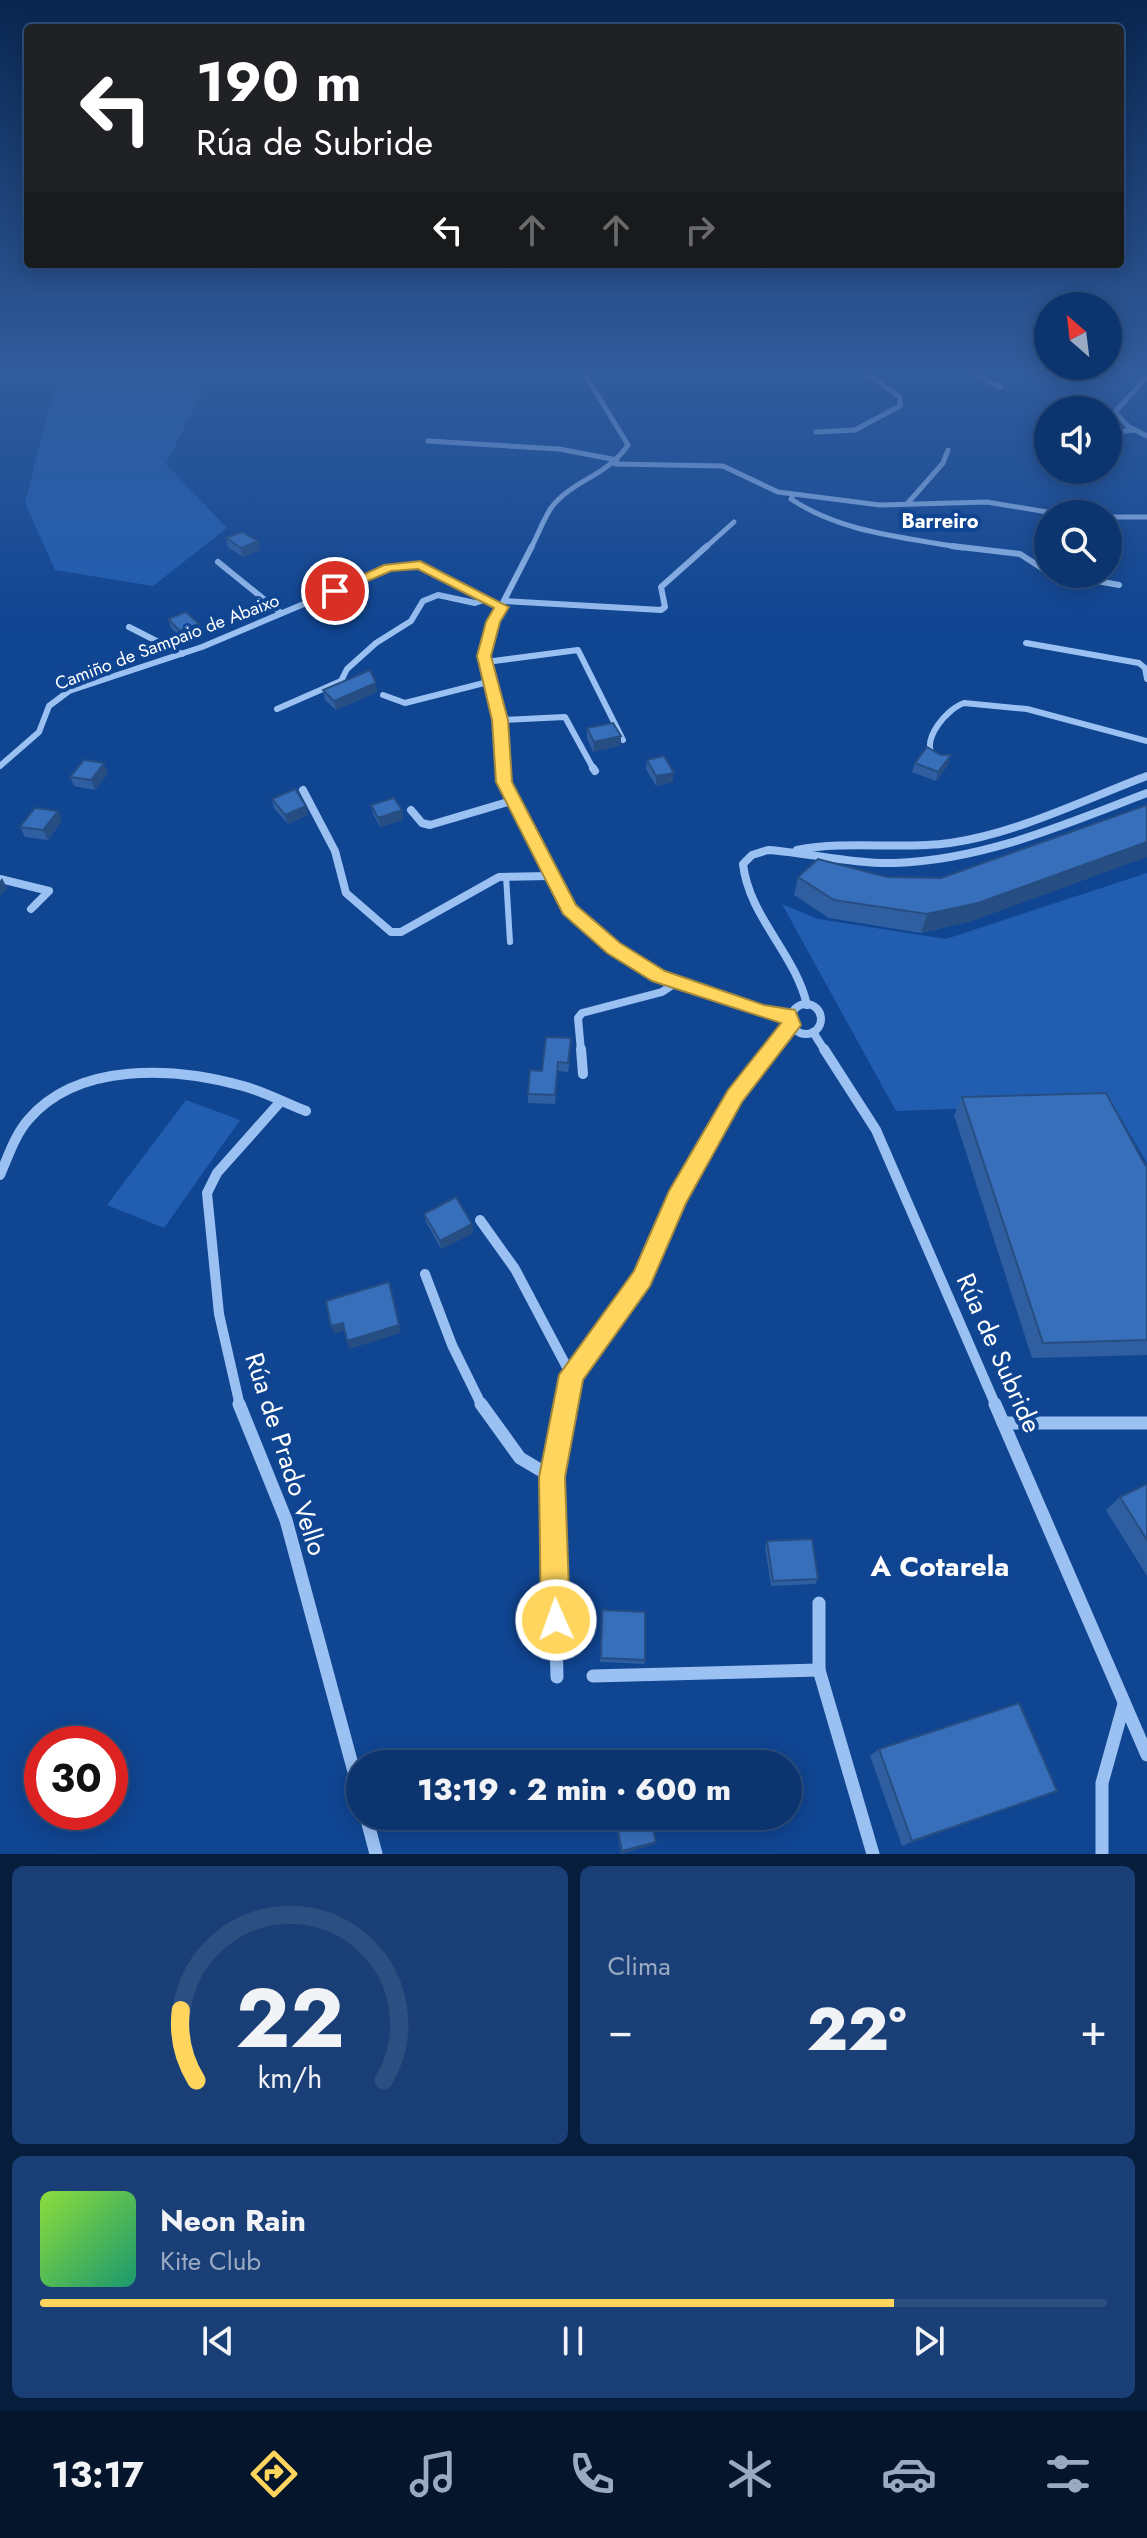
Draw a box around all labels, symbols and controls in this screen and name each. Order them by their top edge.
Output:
text: 190 m [196,41,362,122]
icon: left [64,56,168,160]
text: Rúa de Subride [196,116,433,168]
icon: left [426,208,470,252]
icon: ahead [510,208,554,252]
icon: ahead [594,208,638,252]
icon: right [678,208,722,252]
north arrow [1034,292,1122,380]
map controls [1034,292,1122,588]
button: sound [1034,396,1122,484]
button: search [1034,500,1122,588]
district label: Barreiro [902,507,979,536]
pin [301,557,369,625]
icon: arrive [313,569,357,613]
street label: Camiño de Sampaio de Abaixo [51,587,283,697]
street label: Rúa de Subride [947,1267,1051,1439]
street label: Rúa de Prado Vello [235,1348,337,1560]
district label: A Cotarela [870,1546,1009,1587]
position arrow [514,1578,598,1662]
speed limit sign: 30 [24,1726,128,1830]
text: 13:19 · 2 min · 600 m [417,1768,731,1811]
text: Clima [608,1947,671,1985]
text: 22 [235,1958,344,2078]
text: 22° [807,1986,907,2073]
text: − [608,1998,633,2062]
text: + [1080,1998,1107,2062]
text: km/h [257,2057,322,2099]
text: Neon Rain [160,2199,306,2242]
text: Kite Club [160,2242,261,2280]
icon: previous [196,2319,240,2363]
icon: pause [551,2319,595,2363]
icon: next [907,2319,951,2363]
icon: directions [246,2446,302,2502]
icon: music [405,2446,461,2502]
icon: phone [564,2446,620,2502]
icon: climate [722,2446,778,2502]
icon: car [881,2446,937,2502]
icon: filters [1040,2446,1096,2502]
text: 13:17 [51,2448,144,2500]

